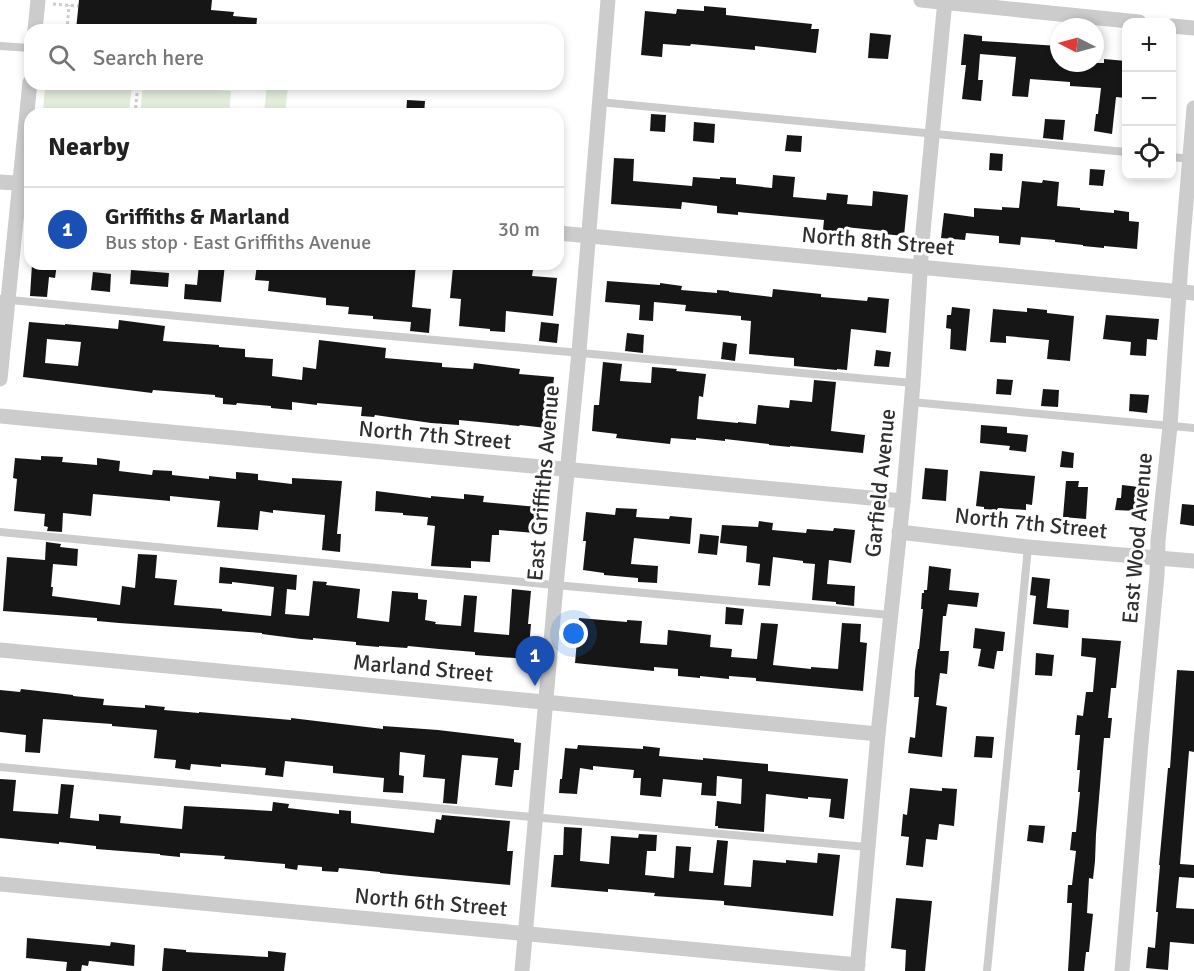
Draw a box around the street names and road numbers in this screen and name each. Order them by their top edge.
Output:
street label: North 8th Street [801,221,956,261]
street label: East Griffiths Avenue [521,384,565,582]
street label: Garfield Avenue [859,407,901,559]
street label: North 7th Street [358,415,513,455]
street label: East Wood Avenue [1116,451,1158,625]
street label: North 7th Street [953,502,1109,544]
street label: Marland Street [352,648,494,688]
street label: North 6th Street [354,882,509,922]

